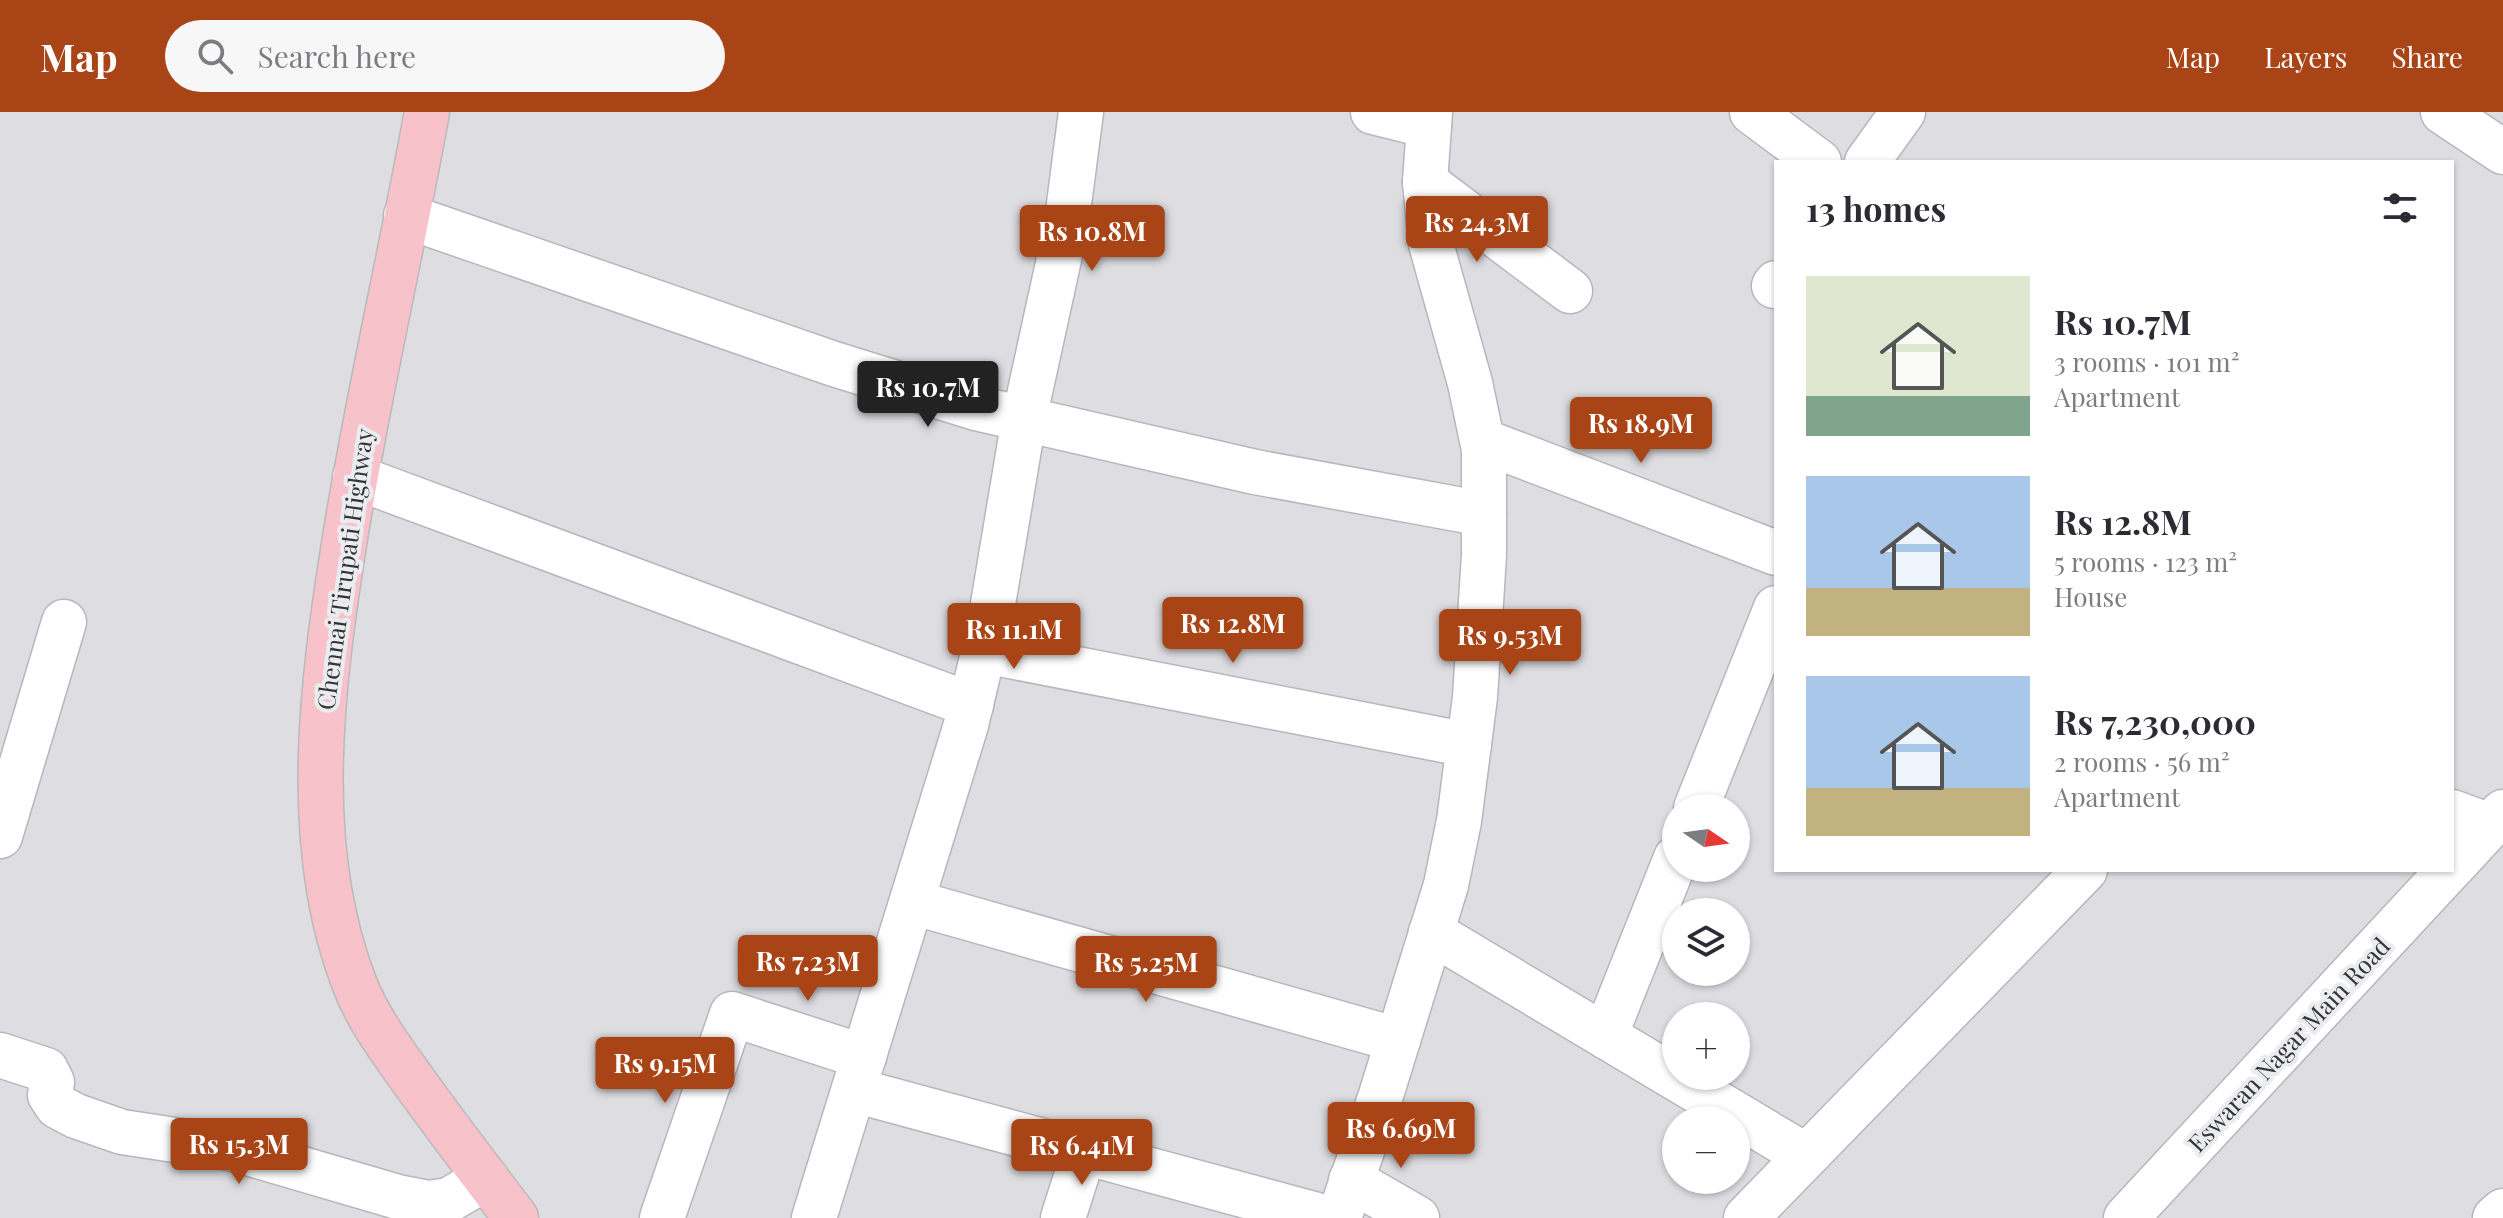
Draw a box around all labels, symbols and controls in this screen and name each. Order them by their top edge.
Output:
search box [165,20,725,92]
text: Map [40,31,117,82]
icon: search [193,34,237,78]
text: Search here [257,36,416,76]
text: Map [2166,38,2220,75]
text: Layers [2264,38,2347,75]
text: Share [2391,38,2463,75]
text: 13 homes [1806,185,1946,231]
icon: filters [2378,186,2422,230]
pin: Rs 24.3M [1394,196,1560,264]
text: Rs 24.3M [1424,204,1530,239]
pin: Rs 10.8M [1009,205,1175,273]
text: Rs 10.8M [1038,213,1146,248]
text: Rs 10.7M [2054,298,2192,344]
icon: home [1870,308,1966,404]
text: 3 rooms · 101 m² [2054,344,2239,379]
pin: Rs 10.7M [845,361,1011,429]
text: Rs 10.7M [875,369,981,404]
text: Apartment [2054,379,2180,414]
pin: Rs 18.9M [1558,397,1724,465]
text: Rs 18.9M [1588,405,1694,440]
street label: Chennai Tirupati Highway [308,426,380,712]
text: Rs 12.8M [2054,498,2192,544]
icon: home [1870,508,1966,604]
text: 5 rooms · 123 m² [2054,544,2237,579]
text: House [2054,579,2127,614]
pin: Rs 12.8M [1150,597,1316,665]
pin: Rs 11.1M [931,603,1097,671]
text: Rs 12.8M [1180,605,1286,640]
pin: Rs 9.53M [1427,609,1593,677]
text: Rs 11.1M [965,611,1063,646]
text: Rs 9.53M [1457,617,1563,652]
text: Rs 7,230,000 [2054,698,2256,744]
icon: home [1870,708,1966,804]
text: 2 rooms · 56 m² [2054,744,2230,779]
text: Apartment [2054,779,2180,814]
north arrow [1662,794,1750,882]
map controls [1662,794,1750,1194]
button: layers [1662,898,1750,986]
street label: Eswaran Nagar Main Road [2180,930,2396,1158]
pin: Rs 7.23M [725,935,891,1003]
pin: Rs 5.25M [1063,936,1229,1004]
text: Rs 7.23M [756,943,860,978]
text: Rs 5.25M [1094,944,1198,979]
button: + [1662,1002,1750,1090]
pin: Rs 9.15M [582,1037,748,1105]
text: Rs 9.15M [613,1045,717,1080]
pin: Rs 6.69M [1318,1102,1484,1170]
button: − [1662,1106,1750,1194]
text: Rs 6.69M [1346,1110,1456,1145]
pin: Rs 15.3M [156,1118,322,1186]
pin: Rs 6.41M [999,1119,1165,1187]
text: Rs 15.3M [189,1126,289,1161]
text: Rs 6.41M [1029,1127,1135,1162]

